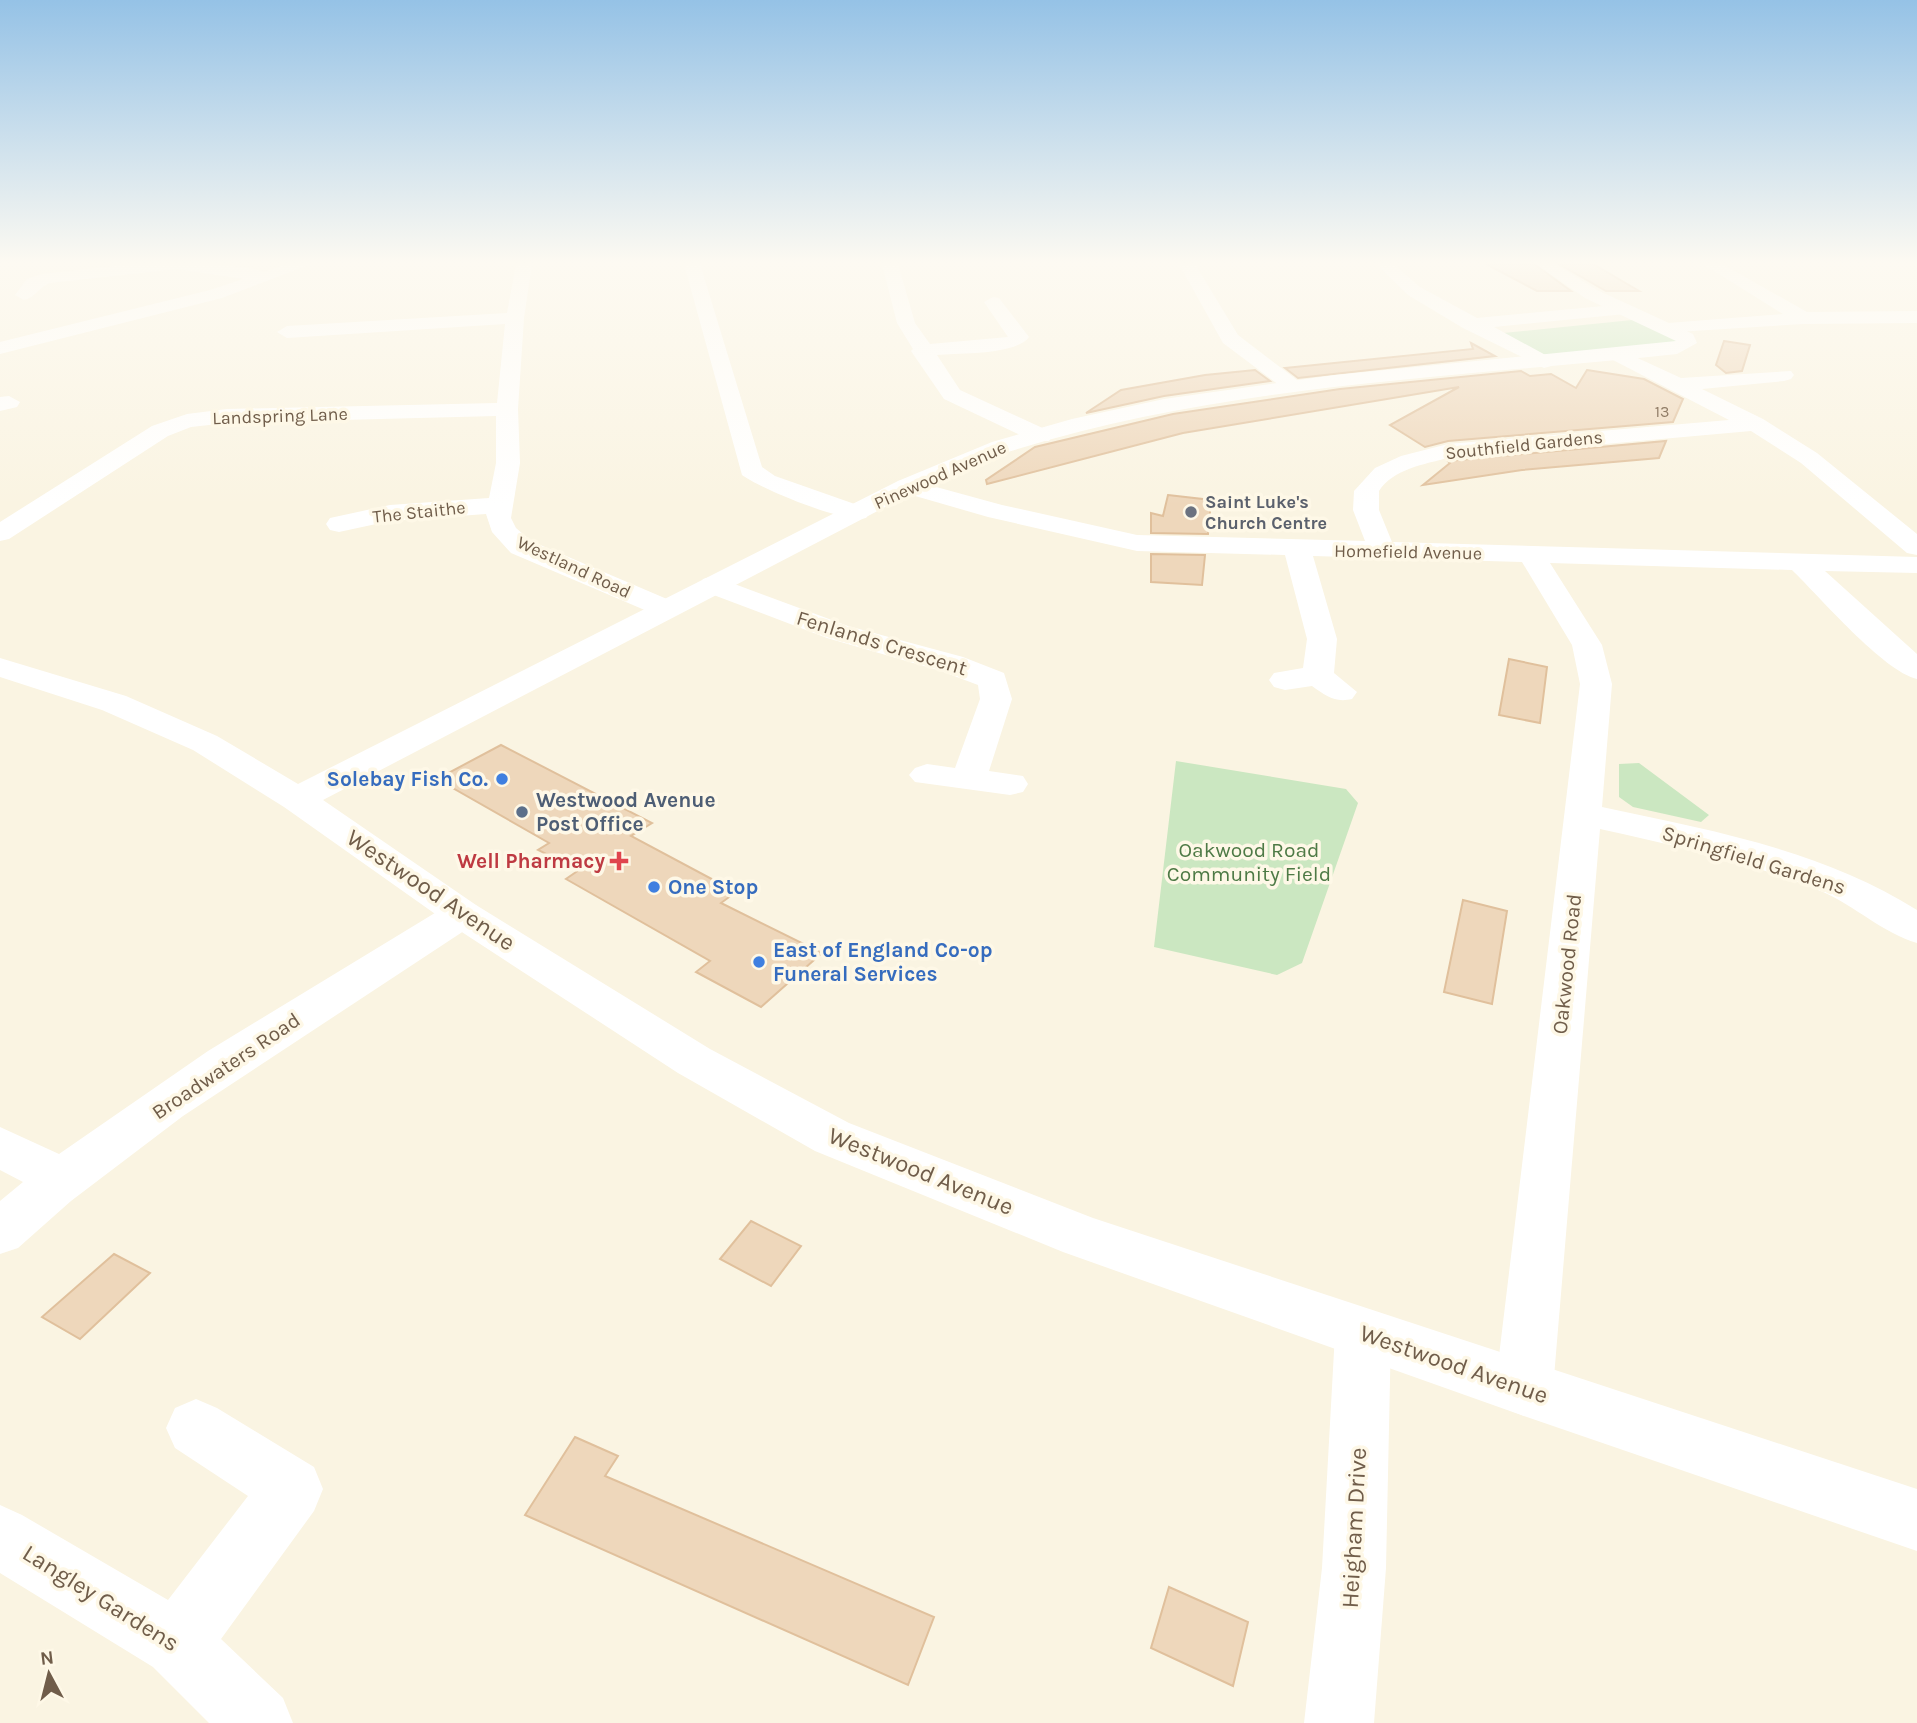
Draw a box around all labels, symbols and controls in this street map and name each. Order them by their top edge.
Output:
house number: 13 [1655,402,1669,421]
street label: Landspring Lane [212,403,348,429]
street label: Southfield Gardens [1444,426,1604,464]
street label: Pinewood Avenue [871,436,1009,514]
place label: Saint Luke's Church Centre [1205,491,1327,534]
street label: The Staithe [372,496,466,528]
marker: Saint Luke's Church Centre [1183,504,1199,520]
street label: Westland Road [514,531,634,603]
street label: Homefield Avenue [1334,540,1482,564]
street label: Fenlands Crescent [794,606,970,680]
place label: Solebay Fish Co. [327,767,488,791]
marker: Solebay Fish Co. [494,771,510,787]
place label: Westwood Avenue Post Office [536,788,716,836]
marker: Westwood Avenue Post Office [514,804,530,820]
street label: Springfield Gardens [1659,821,1849,899]
street label: Westwood Avenue [341,823,521,957]
park label: Oakwood Road Community Field [1167,838,1331,886]
place label: Well Pharmacy [457,849,605,873]
marker: Well Pharmacy [611,853,627,869]
place label: One Stop [668,875,758,899]
marker: One Stop [646,879,662,895]
street label: Oakwood Road [1548,893,1586,1035]
place label: East of England Co-op Funeral Services [773,938,993,986]
marker: East of England Co-op Funeral Services [751,954,767,970]
street label: Broadwaters Road [147,1008,305,1124]
street label: Westwood Avenue [824,1121,1018,1221]
street label: Westwood Avenue [1356,1319,1552,1409]
street label: Heigham Drive [1336,1447,1372,1609]
street label: Langley Gardens [18,1539,184,1657]
north arrow [14,1639,84,1709]
text: N [39,1646,55,1670]

